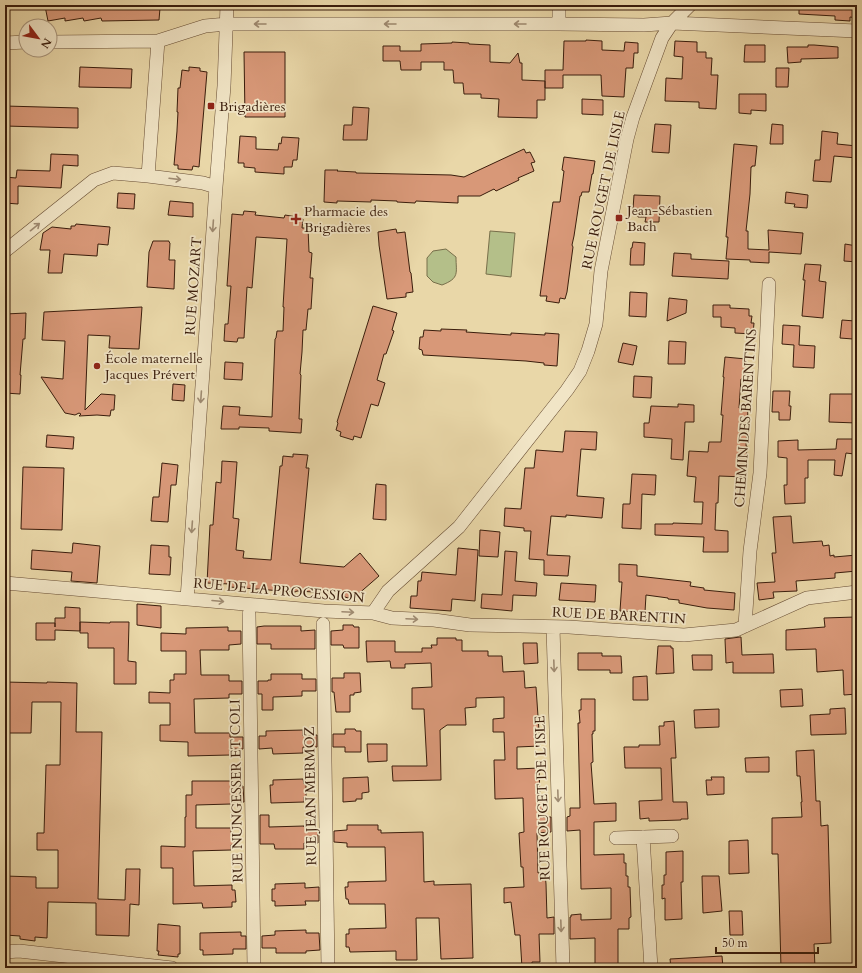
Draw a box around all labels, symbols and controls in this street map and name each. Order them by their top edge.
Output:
north arrow [18,18,58,58]
one-way arrow [254,20,267,28]
one-way arrow [384,20,397,28]
one-way arrow [514,20,527,28]
text: N [37,35,55,51]
place label: Brigadières [219,97,286,116]
marker: Brigadières [206,101,216,111]
street label: RUE ROUGET DE LISLE [577,109,630,271]
one-way arrow [168,176,181,183]
place label: Jean-Sébastien Bach [625,201,713,236]
place label: Pharmacie des Brigadières [304,202,388,237]
marker: Jean-Sébastien Bach [614,213,624,223]
marker: Pharmacie des Brigadières [291,214,301,224]
one-way arrow [209,219,216,232]
one-way arrow [30,223,41,231]
street label: RUE MOZART [181,236,206,336]
street label: CHEMIN DES BARENTINS [730,328,761,508]
place label: École maternelle Jacques Prévert [103,349,203,384]
marker: École maternelle Jacques Prévert [92,361,102,371]
one-way arrow [197,390,204,403]
one-way arrow [188,520,195,533]
street label: RUE DE LA PROCESSION [193,574,365,607]
one-way arrow [211,598,224,605]
street label: RUE DE BARENTIN [552,603,686,628]
one-way arrow [342,608,355,616]
one-way arrow [405,615,418,623]
one-way arrow [550,659,558,672]
street label: RUE NUNGESSER ET COLI [225,699,248,883]
street label: RUE ROUGET DE L'ISLE [530,715,555,881]
street label: RUE JEAN MERMOZ [300,726,321,866]
one-way arrow [554,789,562,802]
one-way arrow [558,919,565,932]
scale bar [716,929,818,955]
text: 50 m [722,935,749,951]

